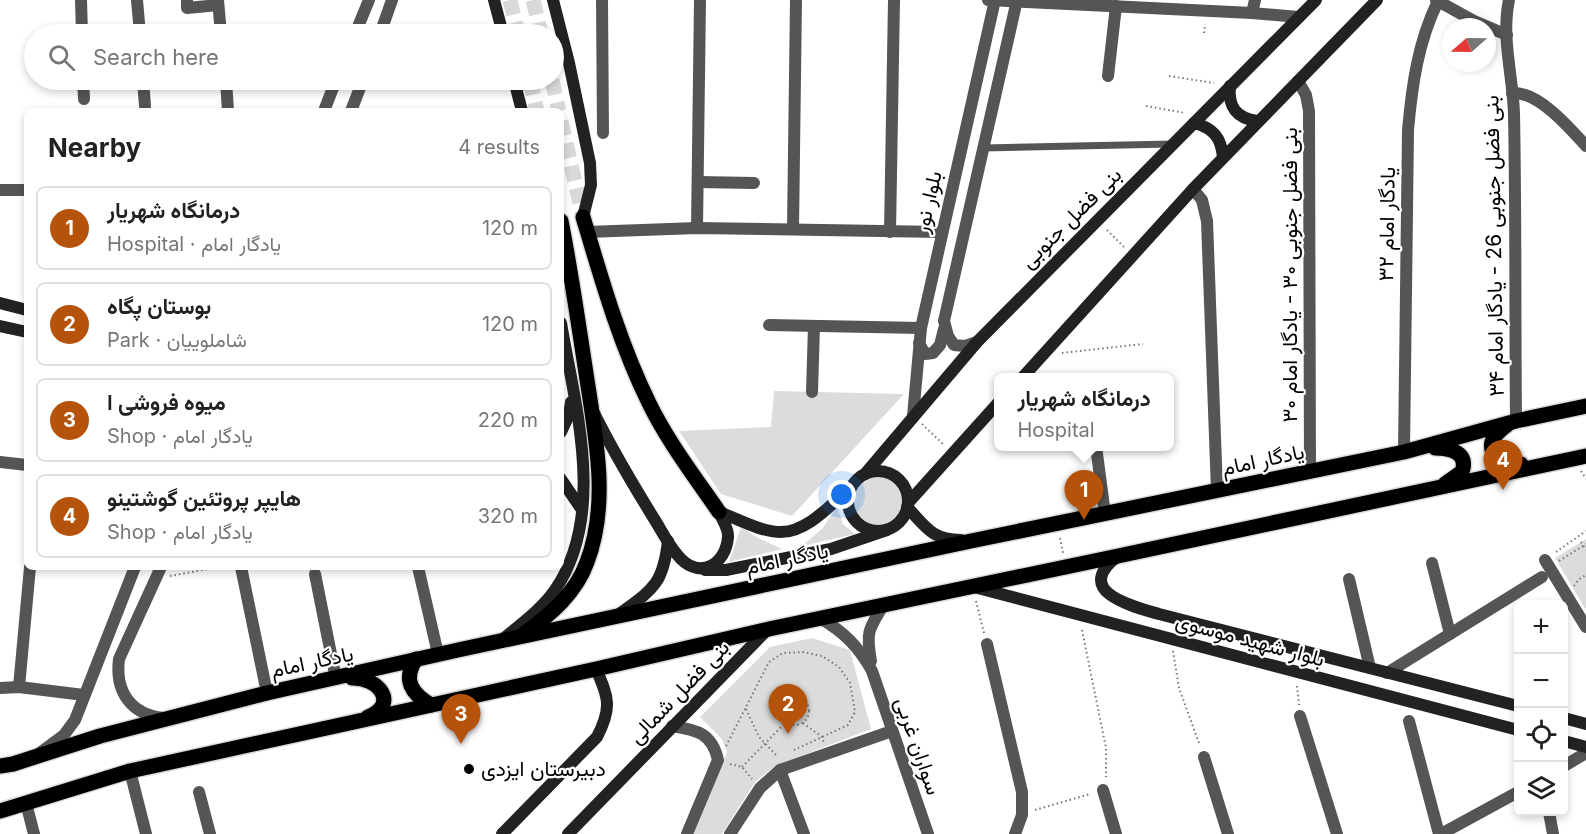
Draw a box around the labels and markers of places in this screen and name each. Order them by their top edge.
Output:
pin: 4 [1484,440,1522,490]
pin: 1 [1064,470,1104,520]
pin: 2 [768,684,808,734]
pin: 3 [442,694,480,744]
place label: دبیرستان ایزدی [481,756,606,782]
marker: دبیرستان ایزدی [462,762,476,776]

